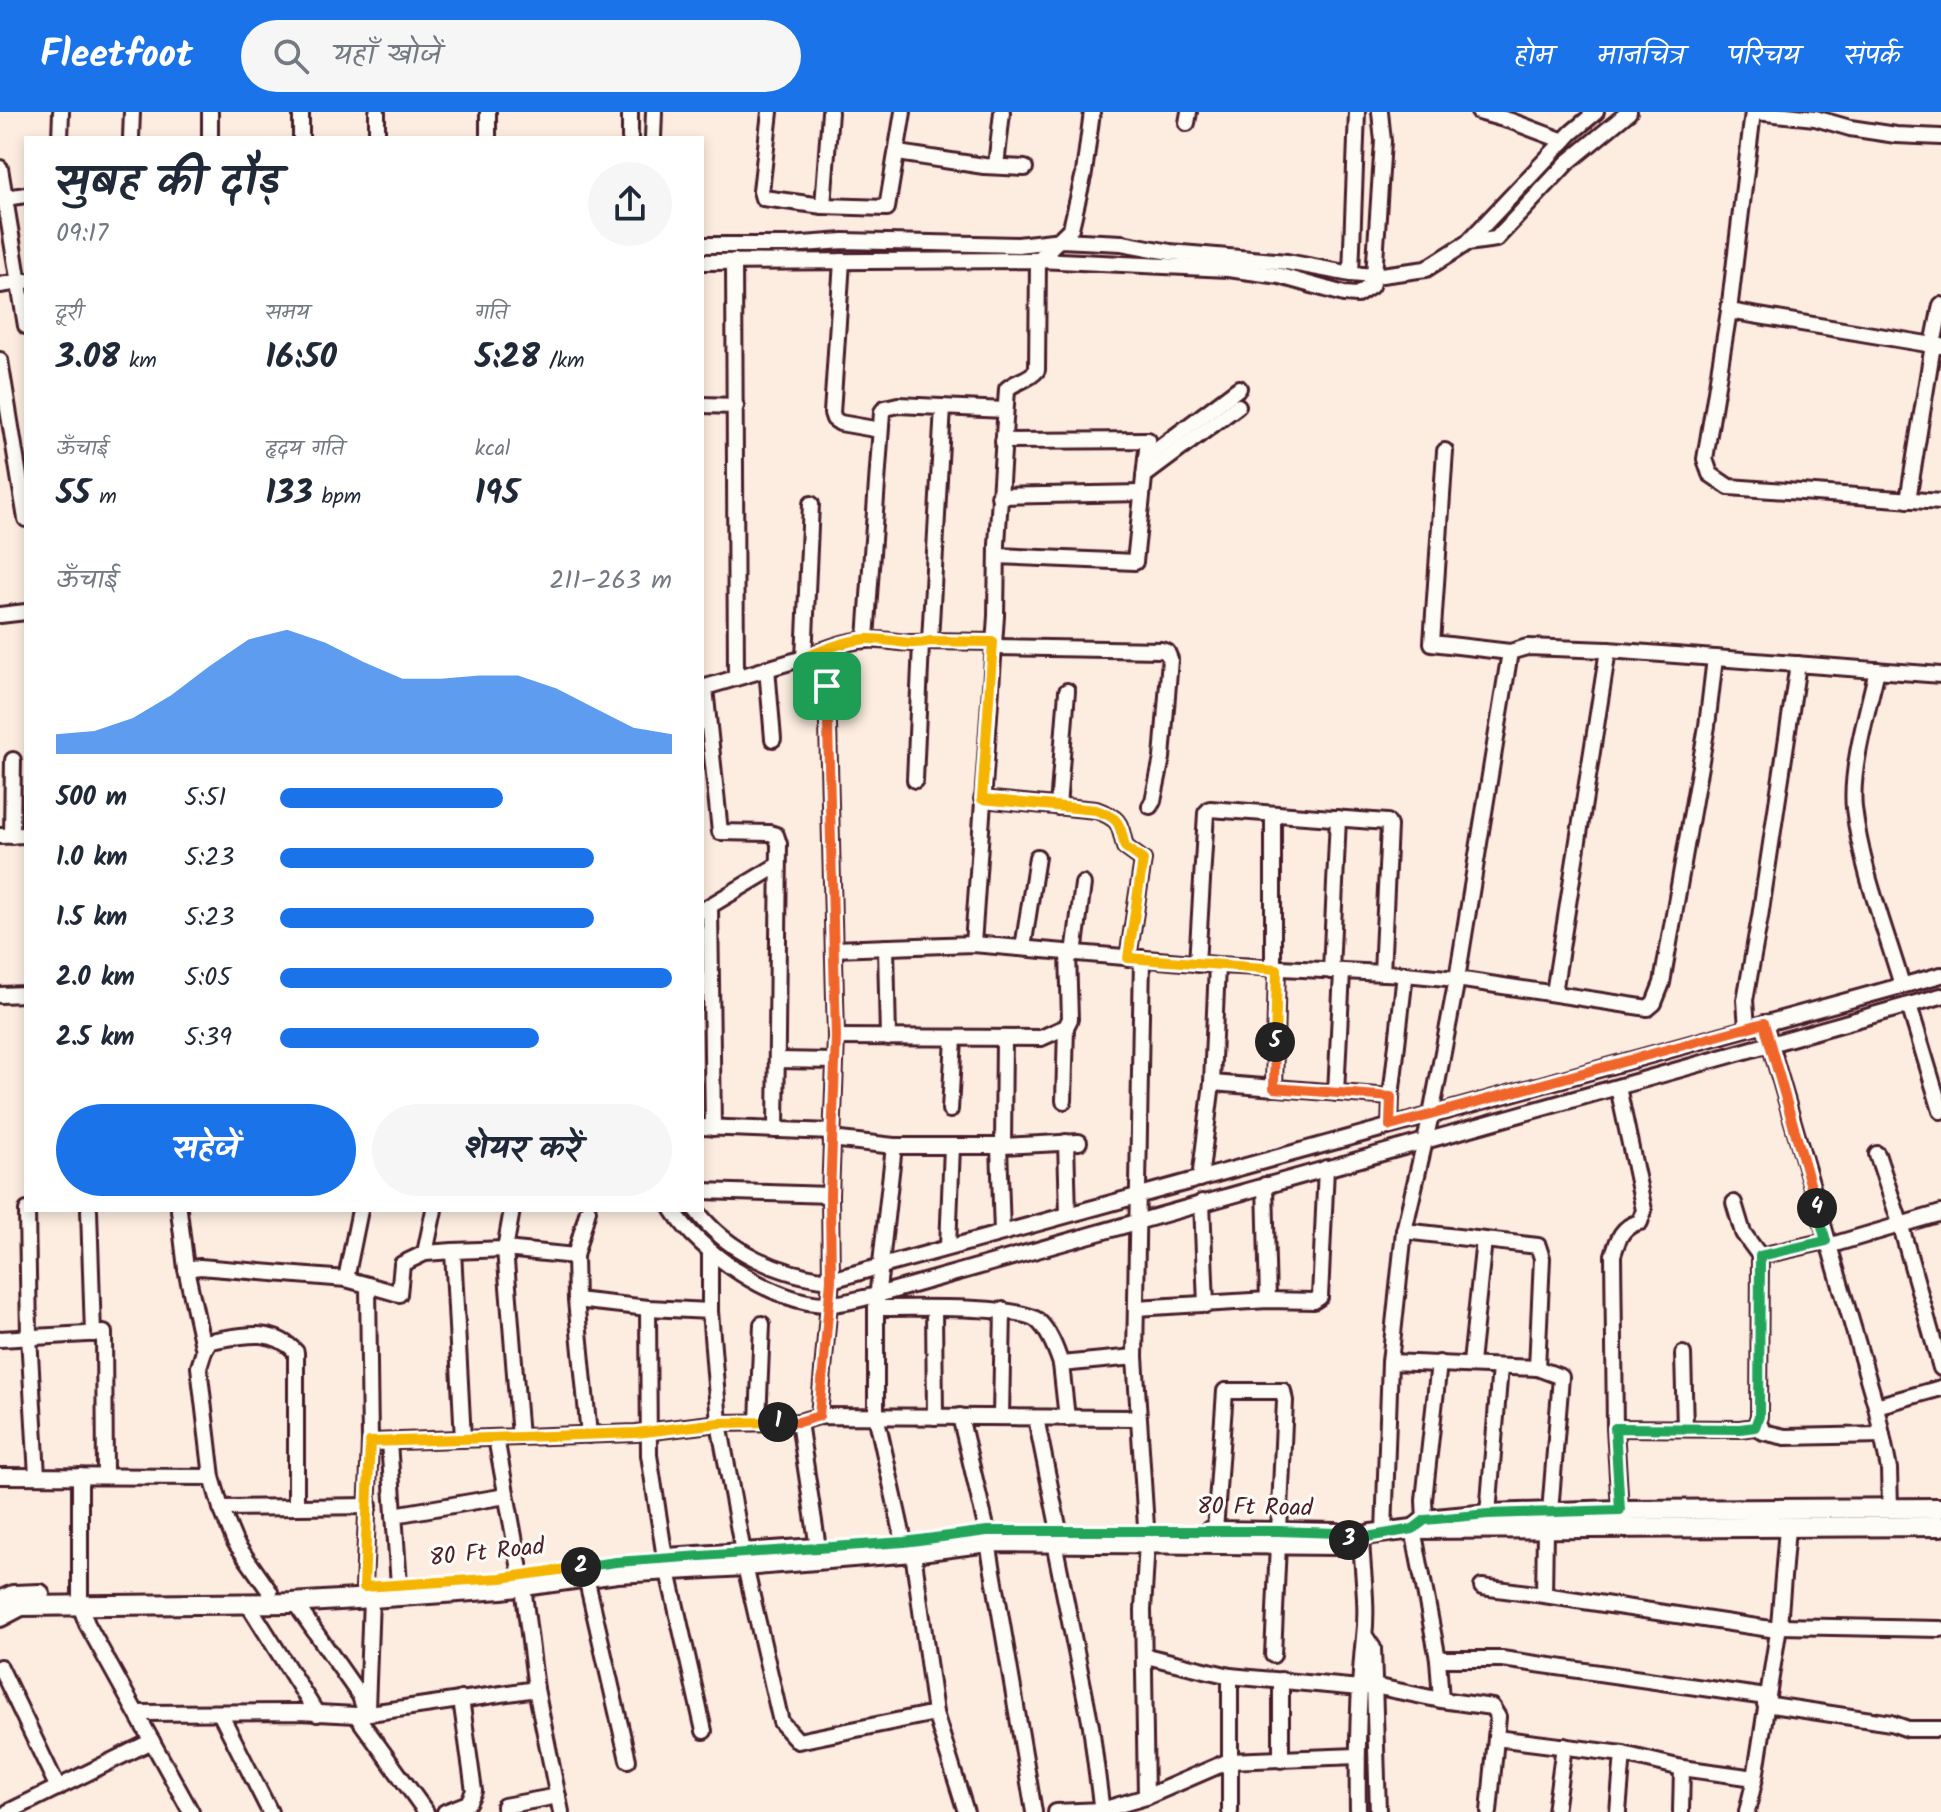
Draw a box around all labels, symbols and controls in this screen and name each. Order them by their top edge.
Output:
search box [241,20,801,92]
text: Fleetfoot [40,26,193,86]
text: यहाँ खोजें [333,32,441,80]
icon: search [269,34,313,78]
text: होम [1514,34,1553,79]
text: मानचित्र [1597,34,1685,79]
text: परिचय [1729,34,1800,79]
text: संपर्क [1844,34,1901,79]
text: सुबह की दौड़ [56,148,281,218]
button: share [588,162,672,246]
text: 09:17 [56,213,108,255]
text: दूरी [56,296,83,331]
text: समय [265,296,309,331]
text: गति [475,296,508,331]
text: 3.08 [56,331,120,385]
text: 16:50 [265,331,337,385]
text: 5:28 [475,331,540,385]
text: km [120,344,157,379]
text: /km [540,344,585,379]
text: ऊँचाई [56,432,109,467]
text: हृदय गति [265,432,344,467]
text: kcal [475,432,510,467]
text: 55 [56,467,90,521]
text: 133 [265,467,313,521]
text: 195 [475,467,519,521]
text: m [90,480,117,515]
text: bpm [313,480,361,515]
text: ऊँचाई [56,560,118,602]
text: 211–263 m [549,560,672,602]
pin [793,652,861,720]
icon: arrive [805,664,849,708]
text: 500 m [56,777,127,819]
text: 5:51 [184,777,226,819]
text: 1.0 km [56,837,127,879]
text: 5:23 [184,837,234,879]
text: 1.5 km [56,897,127,939]
text: 5:23 [184,897,234,939]
text: 2.0 km [56,957,135,999]
text: 5:05 [184,957,231,999]
text: 2.5 km [56,1017,135,1059]
text: 5:39 [184,1017,232,1059]
pin: 5 [1255,1022,1295,1062]
text: 5 [1269,1024,1281,1059]
button: सहेजें [56,1104,356,1196]
button: शेयर करें [372,1104,672,1196]
pin: 4 [1797,1188,1837,1228]
text: 4 [1811,1190,1823,1225]
pin: 1 [758,1402,798,1442]
text: 1 [775,1404,781,1439]
street label: 80 Ft Road [1197,1487,1314,1529]
pin: 3 [1329,1520,1369,1560]
text: 3 [1343,1522,1355,1557]
street label: 80 Ft Road [427,1527,548,1578]
pin: 2 [561,1547,601,1587]
text: 2 [575,1549,587,1584]

